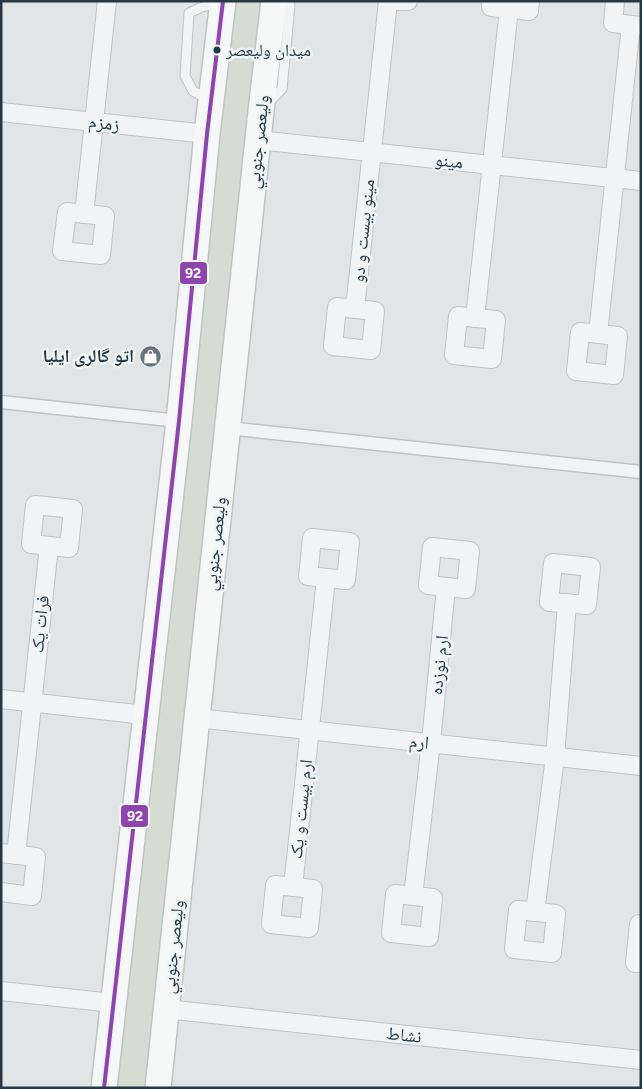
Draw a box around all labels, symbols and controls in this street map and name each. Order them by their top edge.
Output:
place label: میدان ولیعصر [225,40,311,61]
marker: میدان ولیعصر [212,45,222,55]
street label: وليعصر جنوبي [242,94,277,190]
street label: زمزم [87,110,121,137]
street label: مینو [434,149,464,173]
street label: مینو بیست و دو [347,178,379,284]
line badge: 92 [179,261,208,285]
text: 92 [185,265,201,282]
shop icon: اتو گالری ایلیا [138,344,162,368]
place label: اتو گالری ایلیا [42,345,134,367]
street label: وليعصر جنوبي [199,496,234,592]
street label: فرات یک [26,594,54,654]
street label: ارم نوزده [425,634,454,696]
street label: ارم [408,730,430,755]
street label: ارم بیست و یک [285,758,318,860]
line badge: 92 [120,804,149,828]
text: 92 [127,808,143,825]
street label: وليعصر جنوبي [157,899,192,995]
street label: نشاط [385,1022,423,1048]

